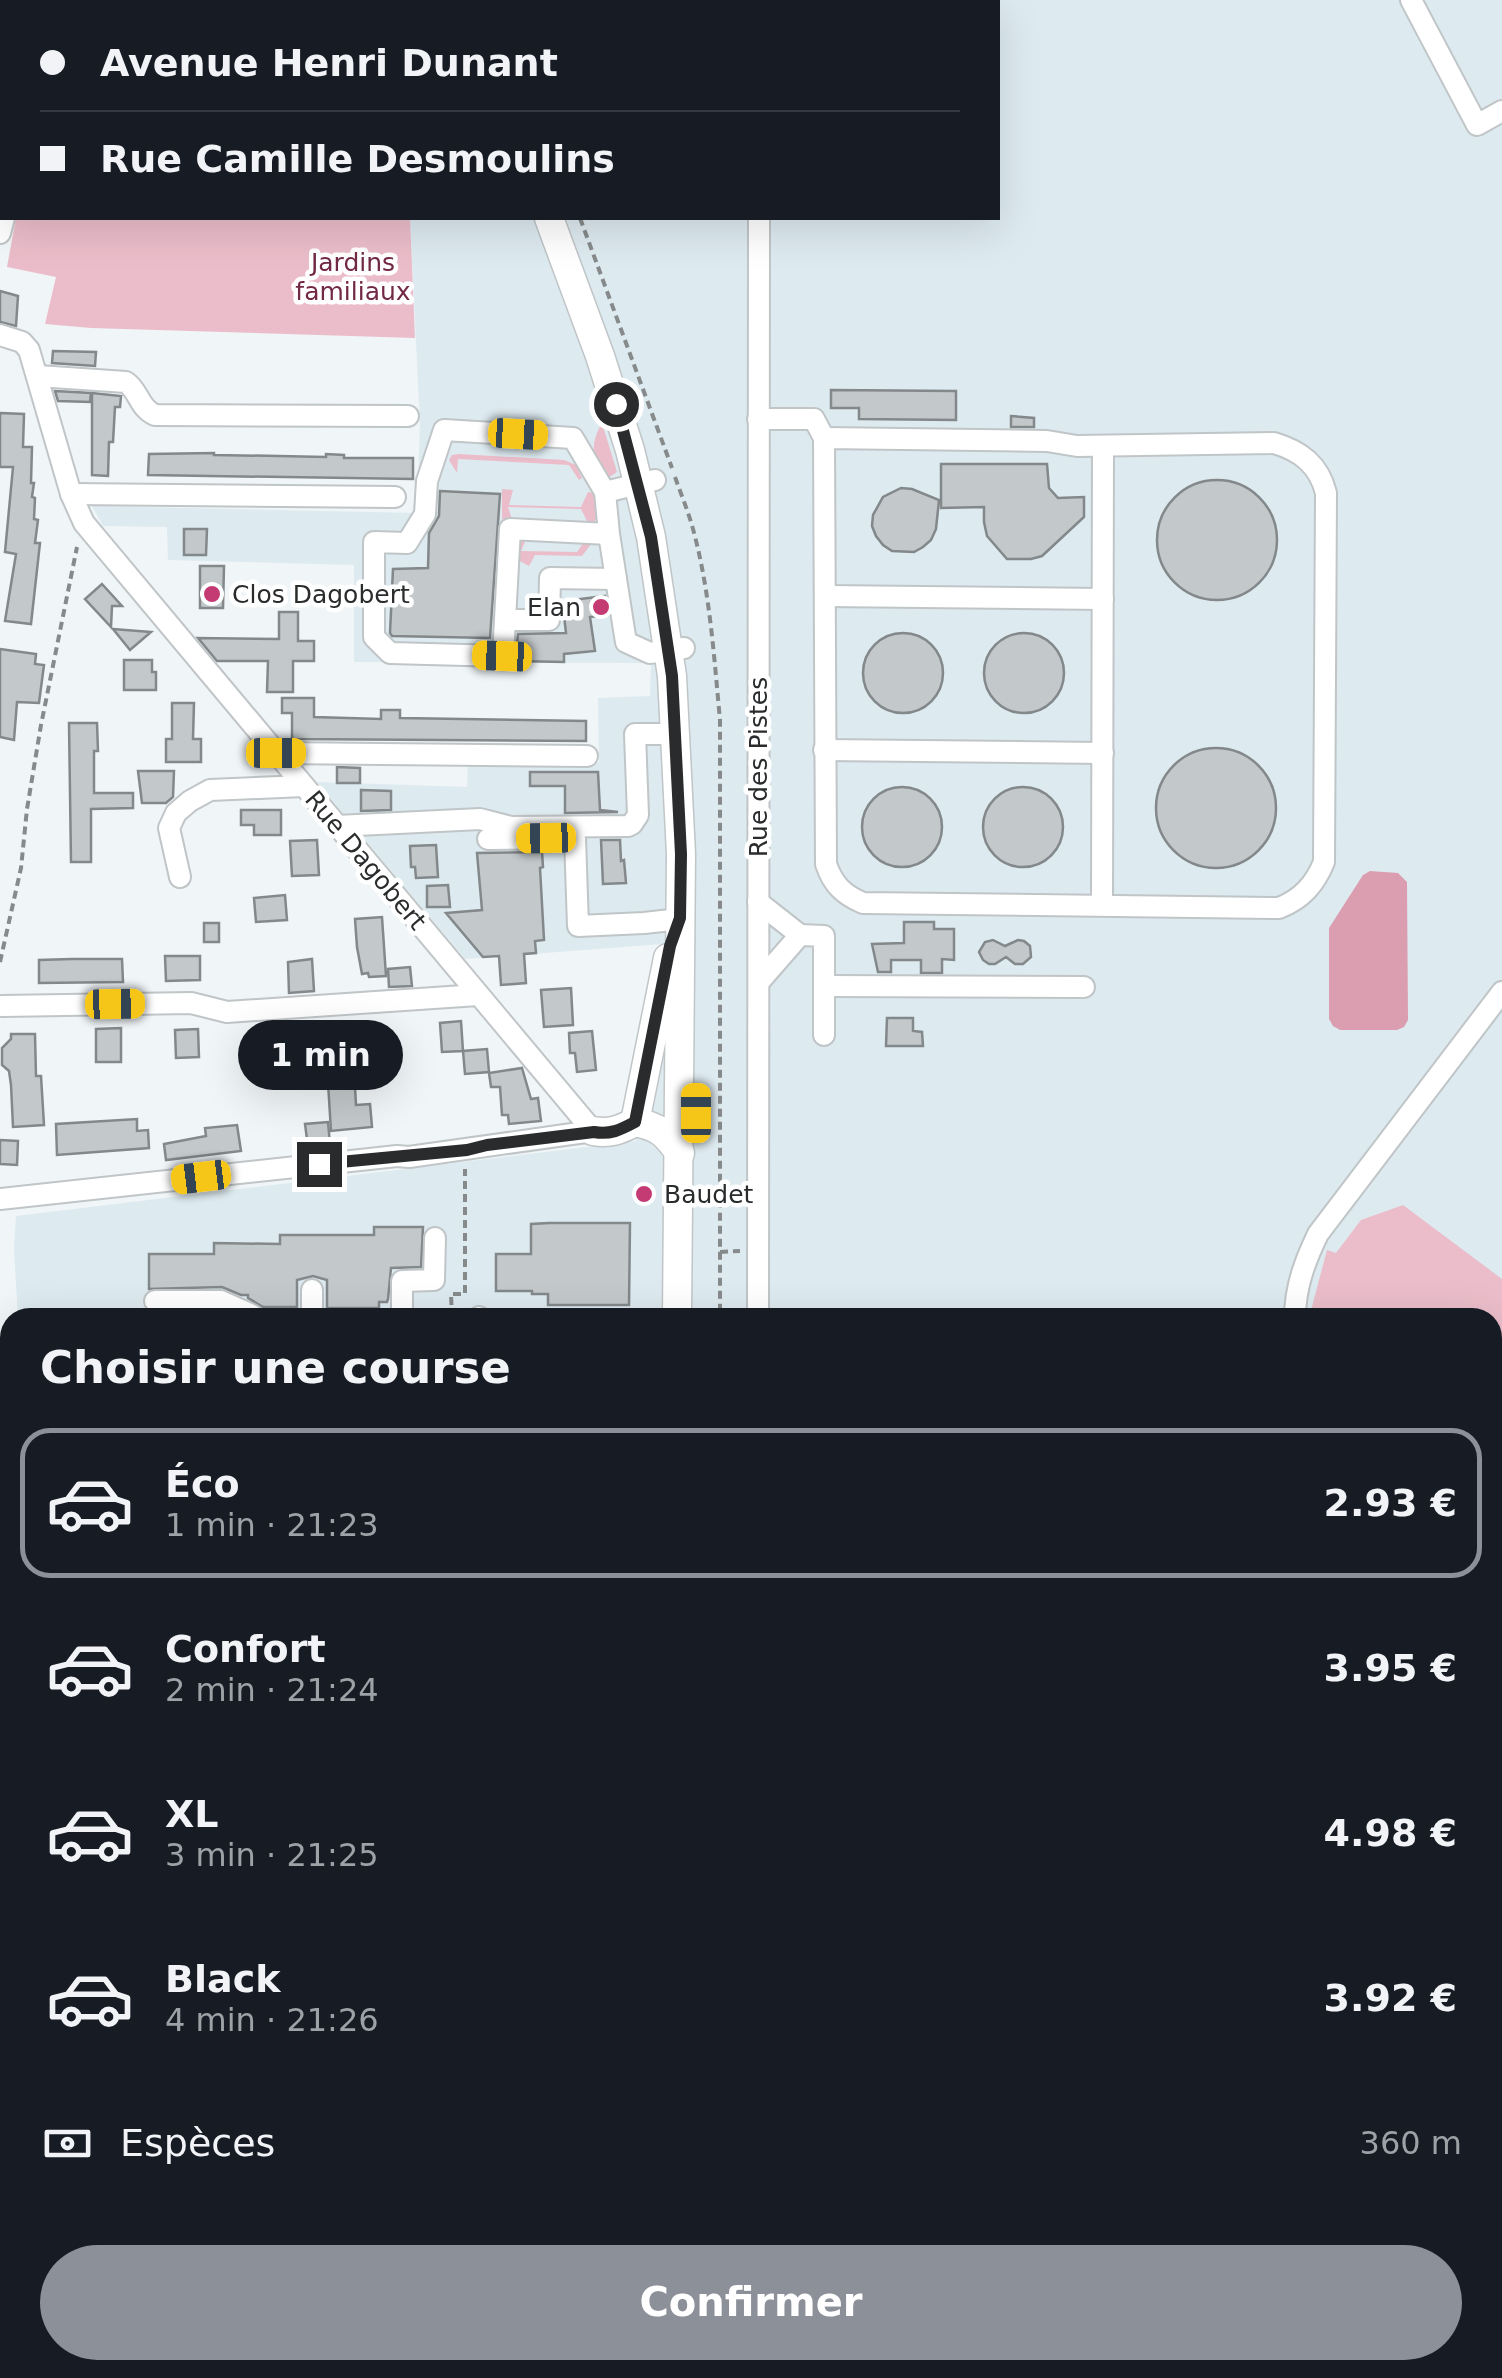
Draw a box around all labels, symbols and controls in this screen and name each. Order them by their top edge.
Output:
text: Avenue Henri Dunant [100,41,558,85]
text: Rue Camille Desmoulins [100,137,615,181]
park label: Jardins familiaux [295,248,411,306]
route start [594,382,639,427]
car [487,417,549,451]
place label: Clos Dagobert [232,580,410,609]
marker: Clos Dagobert [201,583,223,605]
place label: Elan [527,593,581,622]
marker: Elan [590,596,612,618]
car [471,640,533,672]
street label: Rue des Pistes [744,677,773,857]
car [246,738,306,768]
street label: Rue Dagobert [299,785,432,936]
car [516,822,576,854]
car [85,988,145,1020]
callout: 1 min [236,1019,402,1089]
text: 1 min [270,1036,371,1074]
car [681,1083,711,1143]
route end [297,1142,342,1187]
car [169,1158,233,1196]
place label: Baudet [664,1180,754,1209]
marker: Baudet [633,1183,655,1205]
text: Choisir une course [40,1341,511,1394]
icon: car [45,1458,135,1548]
text: Éco [165,1462,240,1506]
text: 2.93 € [1324,1481,1457,1525]
text: 1 min · 21:23 [165,1506,379,1544]
icon: car [45,1623,135,1713]
text: Confort [165,1627,326,1671]
text: 3.95 € [1324,1646,1457,1690]
text: 2 min · 21:24 [165,1671,379,1709]
icon: car [45,1788,135,1878]
text: XL [165,1792,219,1836]
text: 4.98 € [1324,1811,1457,1855]
text: 3 min · 21:25 [165,1836,379,1874]
icon: car [45,1953,135,2043]
text: Black [165,1957,280,2001]
text: 3.92 € [1324,1976,1457,2020]
text: 4 min · 21:26 [165,2001,379,2039]
icon: cash [40,2116,95,2171]
text: Espèces [120,2121,275,2165]
text: 360 m [1360,2124,1462,2162]
button: Confirmer [40,2245,1462,2360]

